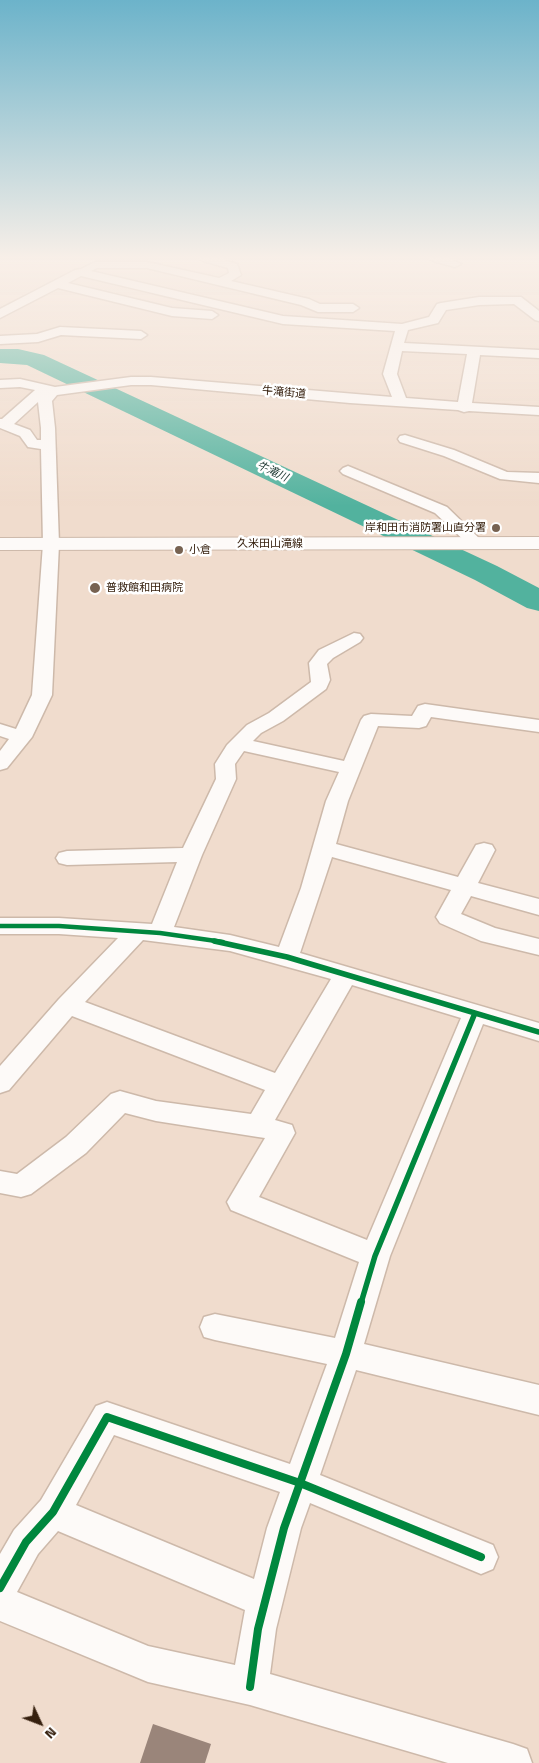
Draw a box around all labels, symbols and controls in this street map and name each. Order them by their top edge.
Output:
street label: 牛滝街道 [262,385,306,401]
water label: 牛滝川 [254,459,290,485]
place label: 岸和田市消防署山直分署 [365,521,486,535]
marker: 岸和田市消防署山直分署 [490,522,502,534]
street label: 久米田山滝線 [237,537,303,551]
place label: 小倉 [189,543,211,557]
marker: 小倉 [173,544,185,556]
marker: 普救館和田病院 [88,581,102,595]
place label: 普救館和田病院 [106,581,183,595]
north arrow [15,1698,65,1748]
text: N [40,1723,62,1744]

